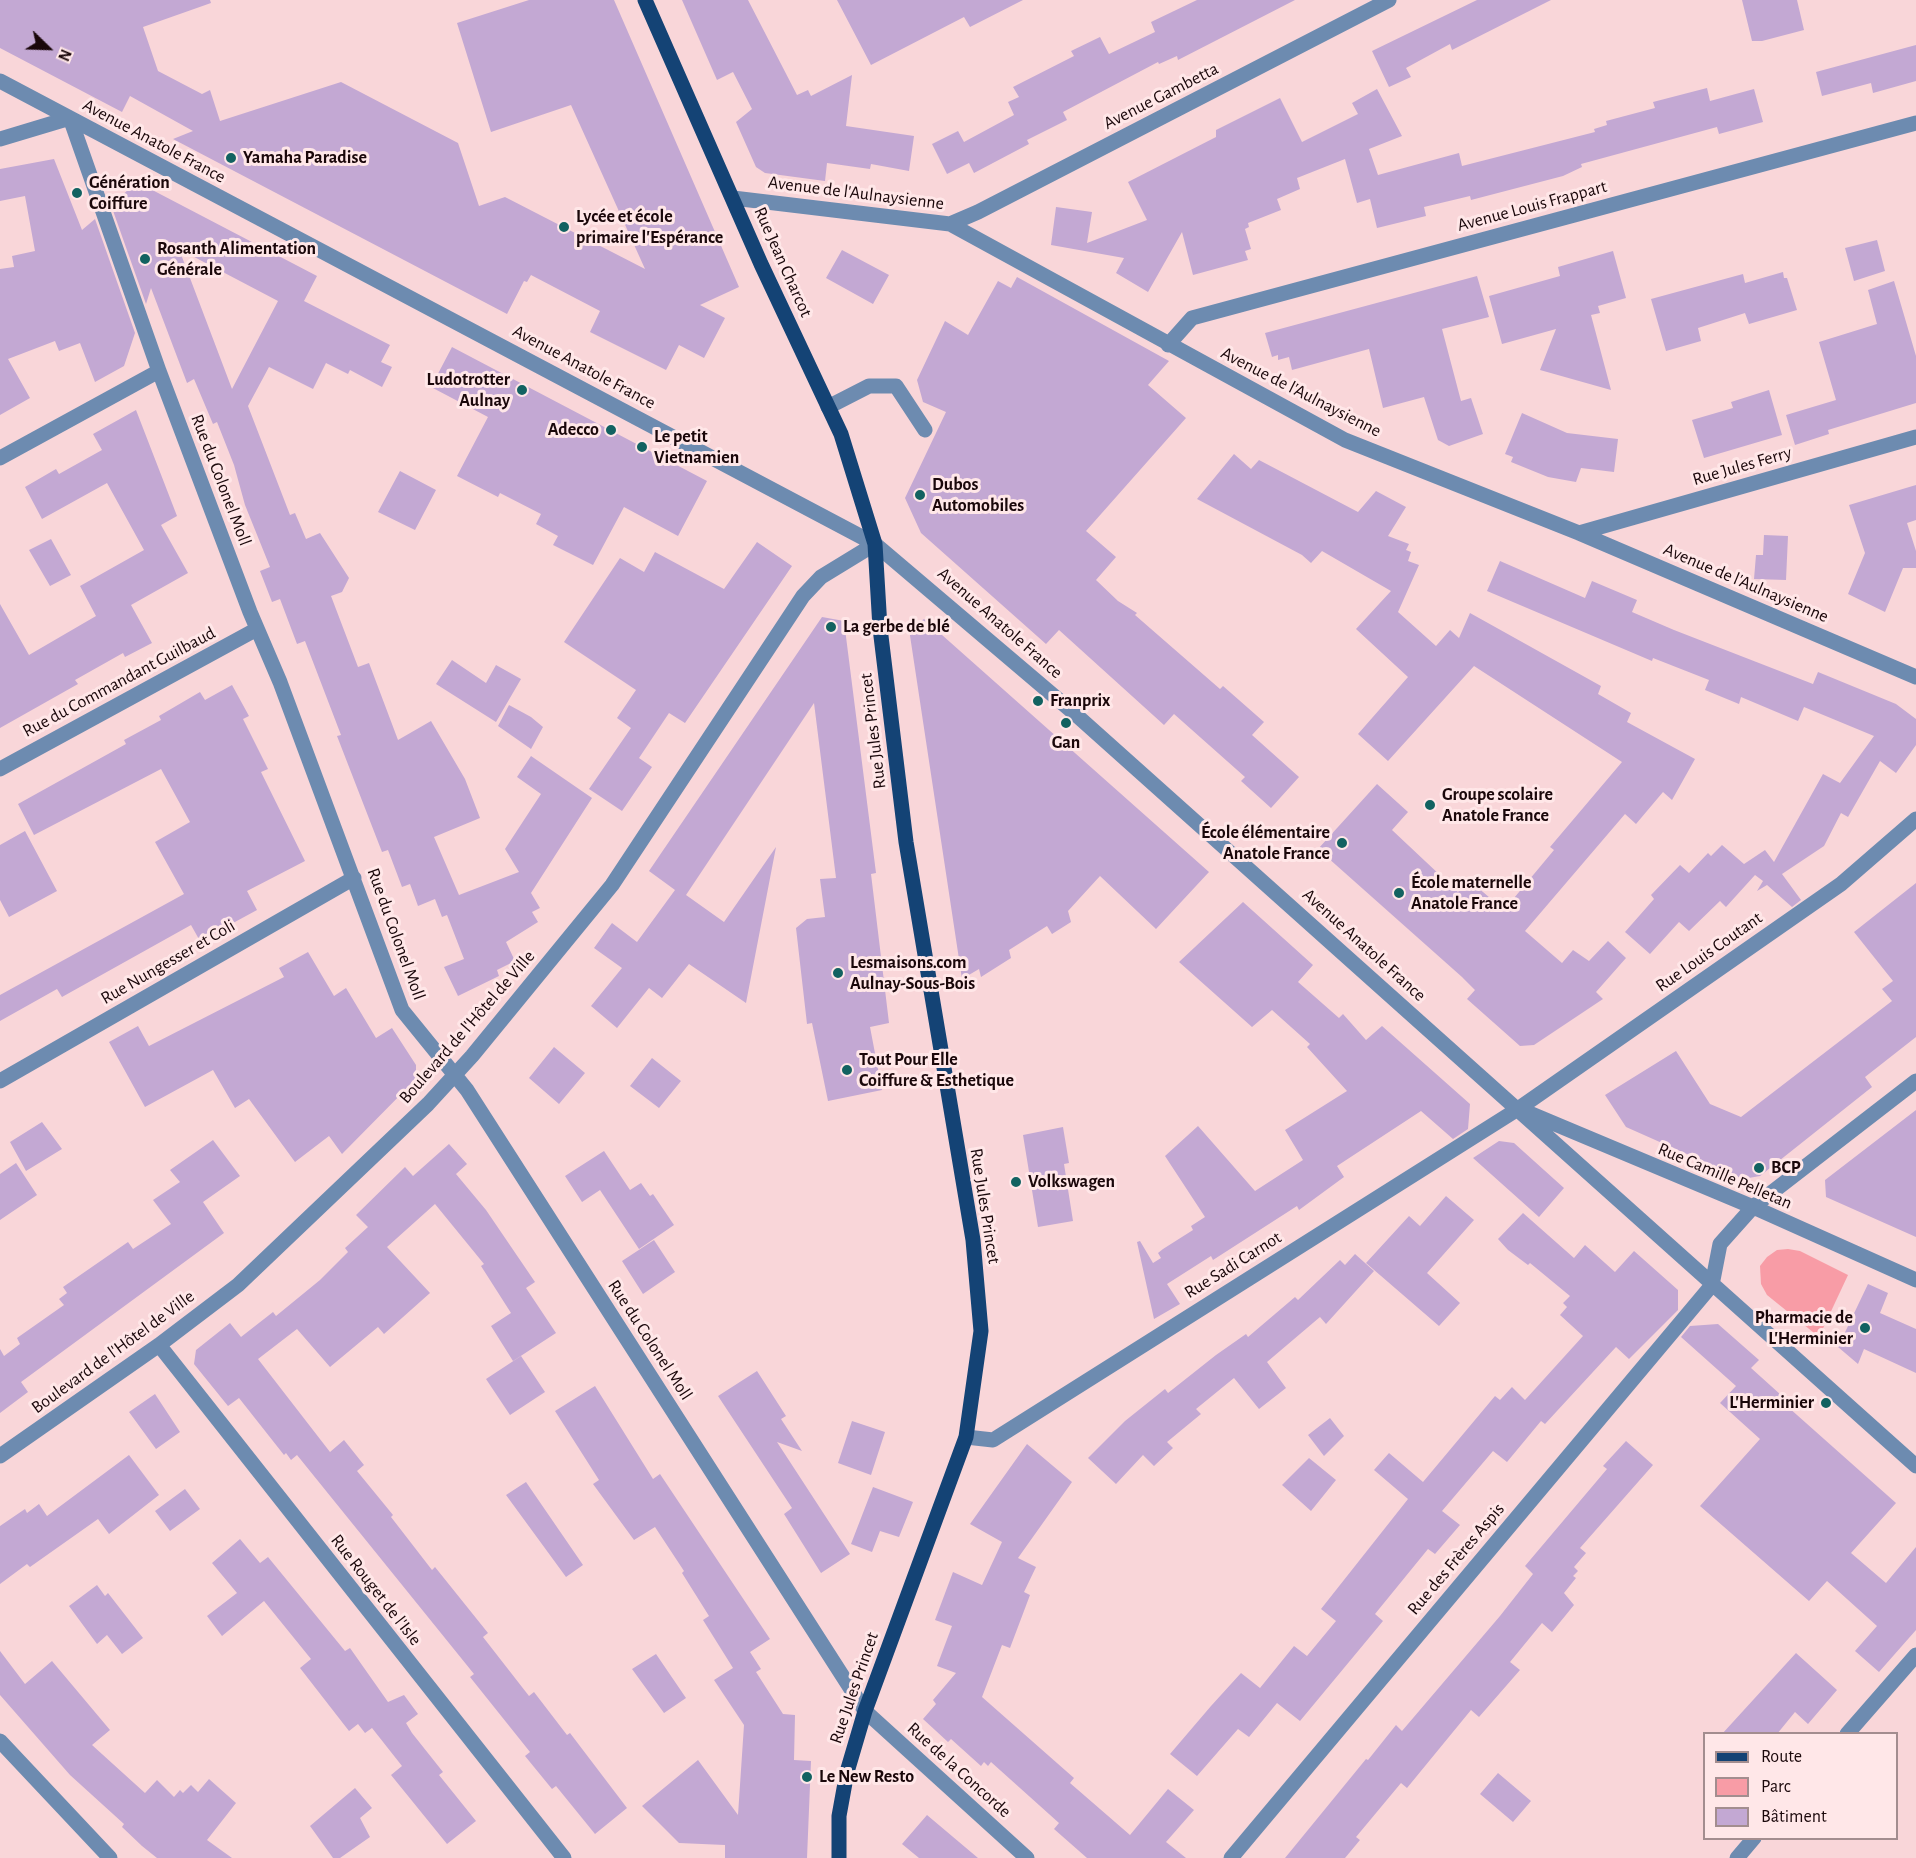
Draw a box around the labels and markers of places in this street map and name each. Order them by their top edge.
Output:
place label: Yamaha Paradise [243,147,367,169]
marker: Yamaha Paradise [224,151,238,165]
place label: Génération Coiffure [89,172,170,214]
marker: Génération Coiffure [70,186,84,200]
place label: Lycée et école primaire l'Espérance [576,206,723,248]
marker: Lycée et école primaire l'Espérance [557,220,571,234]
place label: Rosanth Alimentation Générale [157,238,316,280]
marker: Rosanth Alimentation Générale [138,252,152,266]
place label: Ludotrotter Aulnay [426,369,510,412]
marker: Ludotrotter Aulnay [515,383,529,397]
place label: Adecco [548,419,599,441]
marker: Adecco [604,423,618,437]
place label: Le petit Vietnamien [654,426,739,468]
marker: Le petit Vietnamien [635,440,649,454]
place label: Dubos Automobiles [932,474,1024,516]
marker: Dubos Automobiles [913,488,927,502]
place label: La gerbe de blé [843,616,950,638]
marker: La gerbe de blé [824,620,838,634]
place label: Franprix [1050,690,1110,712]
marker: Franprix [1031,694,1045,708]
marker: Gan [1059,716,1073,730]
place label: Gan [1052,732,1080,754]
place label: Groupe scolaire Anatole France [1442,784,1553,826]
marker: Groupe scolaire Anatole France [1423,798,1437,812]
place label: École élémentaire Anatole France [1201,822,1330,864]
marker: École élémentaire Anatole France [1335,836,1349,850]
place label: École maternelle Anatole France [1411,872,1531,914]
marker: École maternelle Anatole France [1392,886,1406,900]
place label: Lesmaisons.com Aulnay-Sous-Bois [850,952,975,994]
marker: Lesmaisons.com Aulnay-Sous-Bois [831,966,845,980]
place label: Tout Pour Elle Coiffure & Esthetique [859,1049,1014,1092]
marker: Tout Pour Elle Coiffure & Esthetique [840,1063,854,1077]
place label: BCP [1771,1157,1801,1179]
marker: BCP [1752,1161,1766,1175]
place label: Volkswagen [1028,1171,1115,1193]
marker: Volkswagen [1009,1175,1023,1189]
place label: Pharmacie de L'Herminier [1755,1307,1853,1350]
marker: Pharmacie de L'Herminier [1858,1321,1872,1335]
place label: L'Herminier [1729,1392,1814,1414]
marker: L'Herminier [1819,1396,1833,1410]
place label: Le New Resto [819,1766,914,1788]
marker: Le New Resto [800,1770,814,1784]

